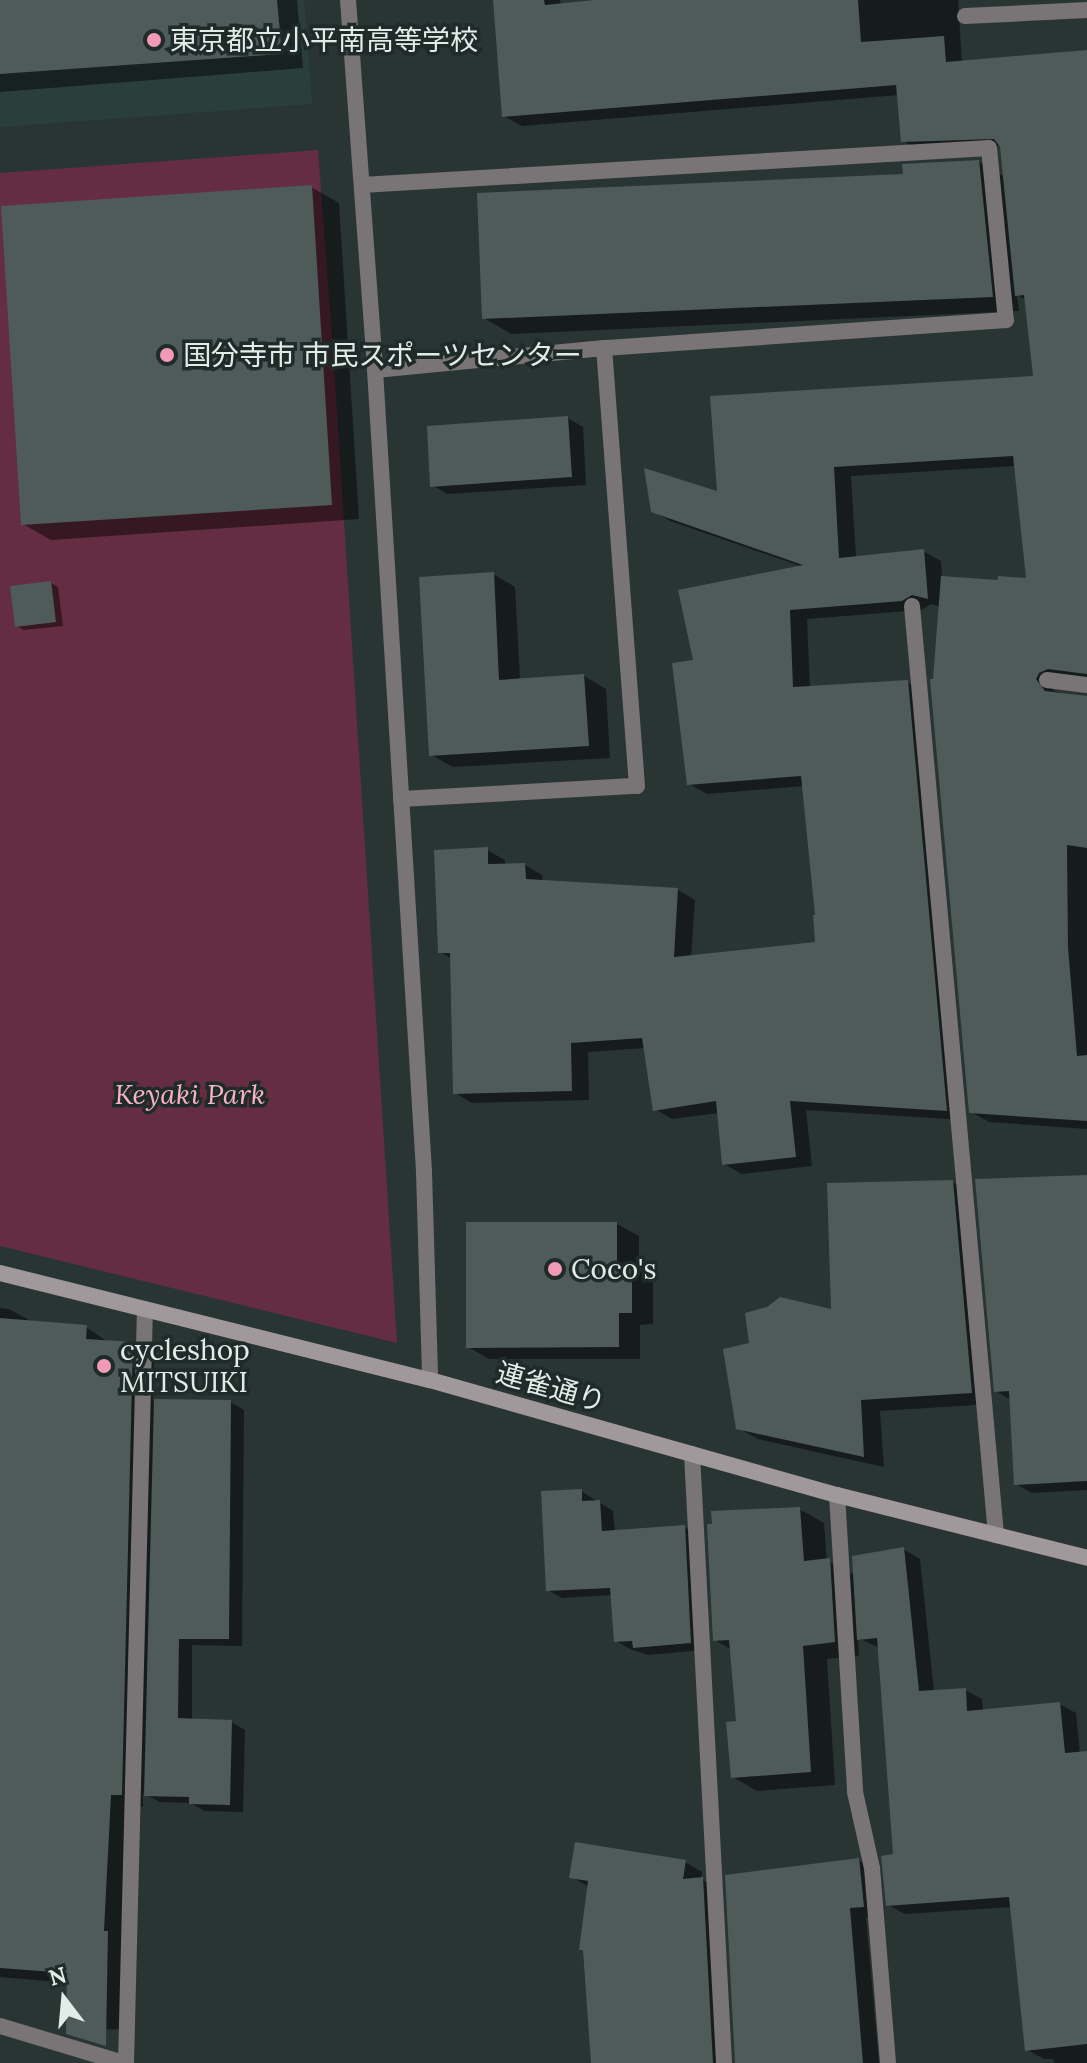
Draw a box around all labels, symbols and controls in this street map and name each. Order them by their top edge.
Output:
place label: 東京都立小平南高等学校 [170,23,478,57]
marker: 東京都立小平南高等学校 [145,31,163,49]
place label: 国分寺市 市民スポーツセンター [183,338,582,372]
marker: 国分寺市 市民スポーツセンター [158,346,176,364]
park label: Keyaki Park [115,1077,265,1111]
place label: Coco's [571,1252,656,1286]
marker: Coco's [546,1260,564,1278]
place label: cycleshop MITSUIKI [120,1333,250,1399]
street label: 連雀通り [493,1355,609,1419]
marker: cycleshop MITSUIKI [95,1357,113,1375]
north arrow [24,1959,104,2039]
text: N [45,1960,69,1992]

